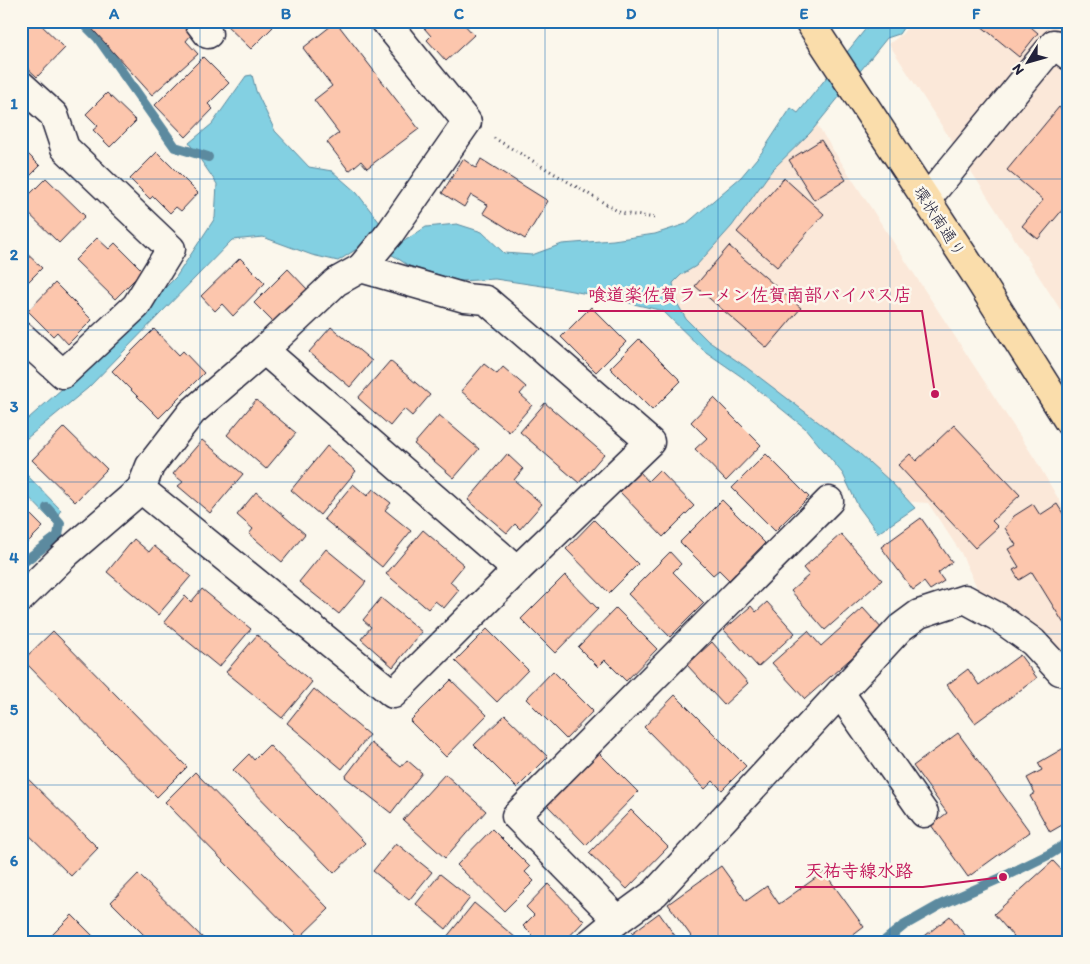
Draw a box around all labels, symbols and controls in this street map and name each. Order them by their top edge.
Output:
text: A [108,4,120,23]
text: B [281,4,292,23]
text: C [454,4,465,23]
text: D [626,4,637,23]
text: E [800,4,809,23]
text: F [972,4,981,23]
north arrow [1002,38,1052,88]
text: N [1008,61,1028,78]
text: 1 [10,94,18,113]
street label: 環状南通り [910,183,969,260]
text: 2 [10,245,19,264]
callout: 喰道楽佐賀ラーメン佐賀南部バイパス店 [578,278,922,311]
text: 喰道楽佐賀ラーメン佐賀南部バイパス店 [588,284,912,306]
text: 3 [10,397,19,416]
text: 4 [9,548,19,567]
text: 5 [10,700,19,719]
text: 6 [10,851,19,870]
callout: 天祐寺線水路 [795,854,923,887]
text: 天祐寺線水路 [805,860,913,882]

